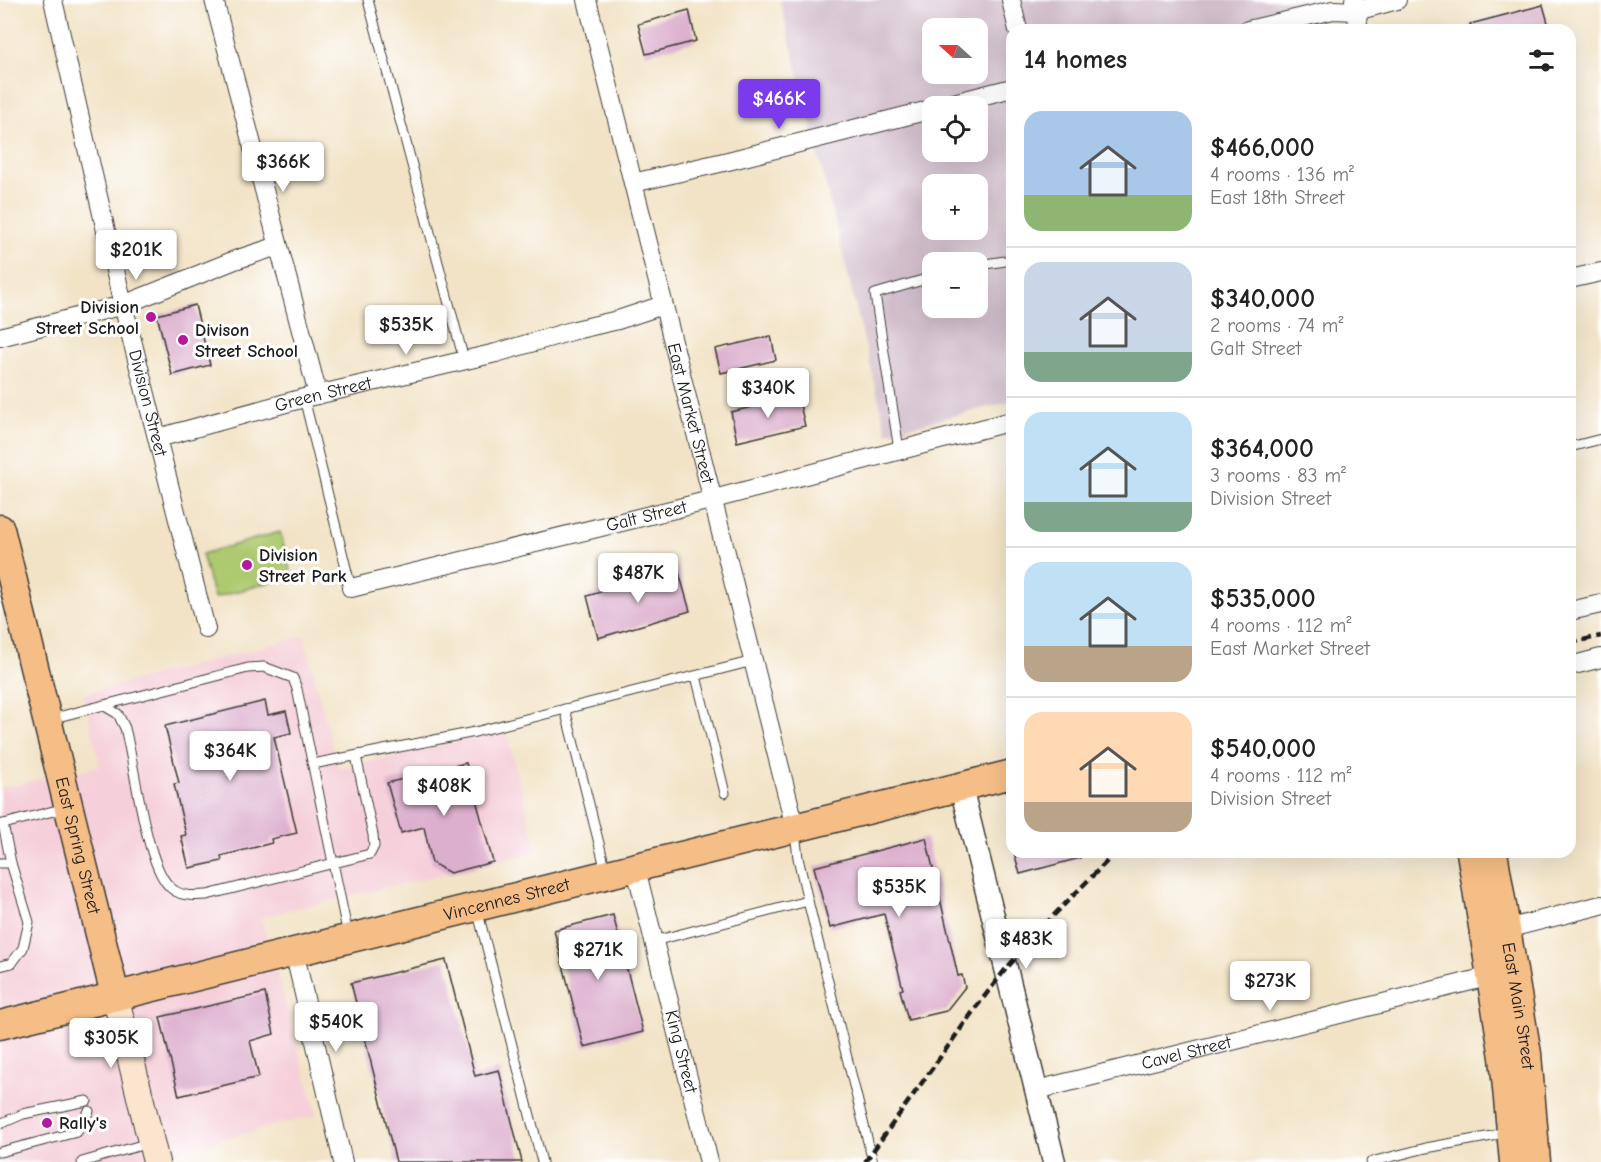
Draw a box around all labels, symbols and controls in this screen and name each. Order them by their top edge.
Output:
north arrow [922,18,988,84]
map controls [922,18,988,318]
icon: filters [1525,44,1558,77]
text: 14 homes [1024,45,1127,75]
pin: $466K [737,79,821,130]
text: $466K [752,87,806,110]
button: locate [922,96,988,162]
text: $466,000 [1210,133,1315,163]
icon: home [1072,135,1144,207]
pin: $366K [241,142,325,193]
text: $366K [256,150,310,173]
text: 4 rooms · 136 m² [1210,163,1354,186]
button: + [922,174,988,240]
text: East 18th Street [1210,186,1345,209]
pin: $201K [94,230,178,281]
text: $201K [110,238,162,261]
button: − [922,252,988,318]
text: $340,000 [1210,284,1315,314]
icon: home [1072,286,1144,358]
place label: Division Street School [36,297,139,339]
pin: $535K [364,305,448,356]
marker: Division Street School [144,310,158,324]
text: $535K [379,313,433,336]
text: 2 rooms · 74 m² [1210,314,1343,337]
place label: Divison Street School [195,320,298,362]
marker: Divison Street School [176,333,190,347]
text: Galt Street [1210,337,1302,360]
street label: East Market Street [663,341,718,486]
street label: Division Street [124,347,172,459]
pin: $340K [726,368,810,419]
street label: Green Street [273,372,375,416]
text: $340K [741,376,795,399]
text: $364,000 [1210,434,1314,464]
icon: home [1072,436,1144,508]
text: 3 rooms · 83 m² [1210,464,1346,487]
text: Division Street [1210,487,1331,510]
street label: Galt Street [604,496,690,536]
place label: Division Street Park [259,545,347,587]
pin: $487K [596,553,680,604]
marker: Division Street Park [240,558,254,572]
text: $487K [612,561,664,584]
text: $535,000 [1210,584,1316,614]
icon: home [1072,586,1144,658]
text: 4 rooms · 112 m² [1210,614,1351,637]
text: East Market Street [1210,637,1370,660]
pin: $364K [188,731,272,782]
text: $540,000 [1210,734,1316,764]
icon: home [1072,736,1144,808]
text: $364K [204,739,257,762]
text: 4 rooms · 112 m² [1210,764,1351,787]
pin: $408K [402,766,486,817]
text: $408K [417,774,471,797]
street label: East Spring Street [51,775,105,917]
text: Division Street [1210,787,1331,810]
pin: $535K [857,867,941,918]
street label: Vincennes Street [442,874,573,926]
text: $535K [872,875,926,898]
pin: $483K [984,919,1068,970]
text: $483K [1000,927,1052,950]
pin: $271K [556,930,640,981]
text: $271K [573,938,623,961]
street label: East Main Street [1497,941,1538,1071]
pin: $273K [1228,961,1312,1012]
text: $273K [1244,969,1296,992]
pin: $540K [294,1002,378,1053]
street label: King Street [661,1008,702,1096]
text: $540K [309,1010,363,1033]
pin: $305K [69,1018,153,1069]
text: $305K [83,1026,139,1049]
street label: Cavel Street [1139,1031,1234,1074]
place label: Rally's [59,1113,107,1134]
marker: Rally's [40,1116,54,1130]

